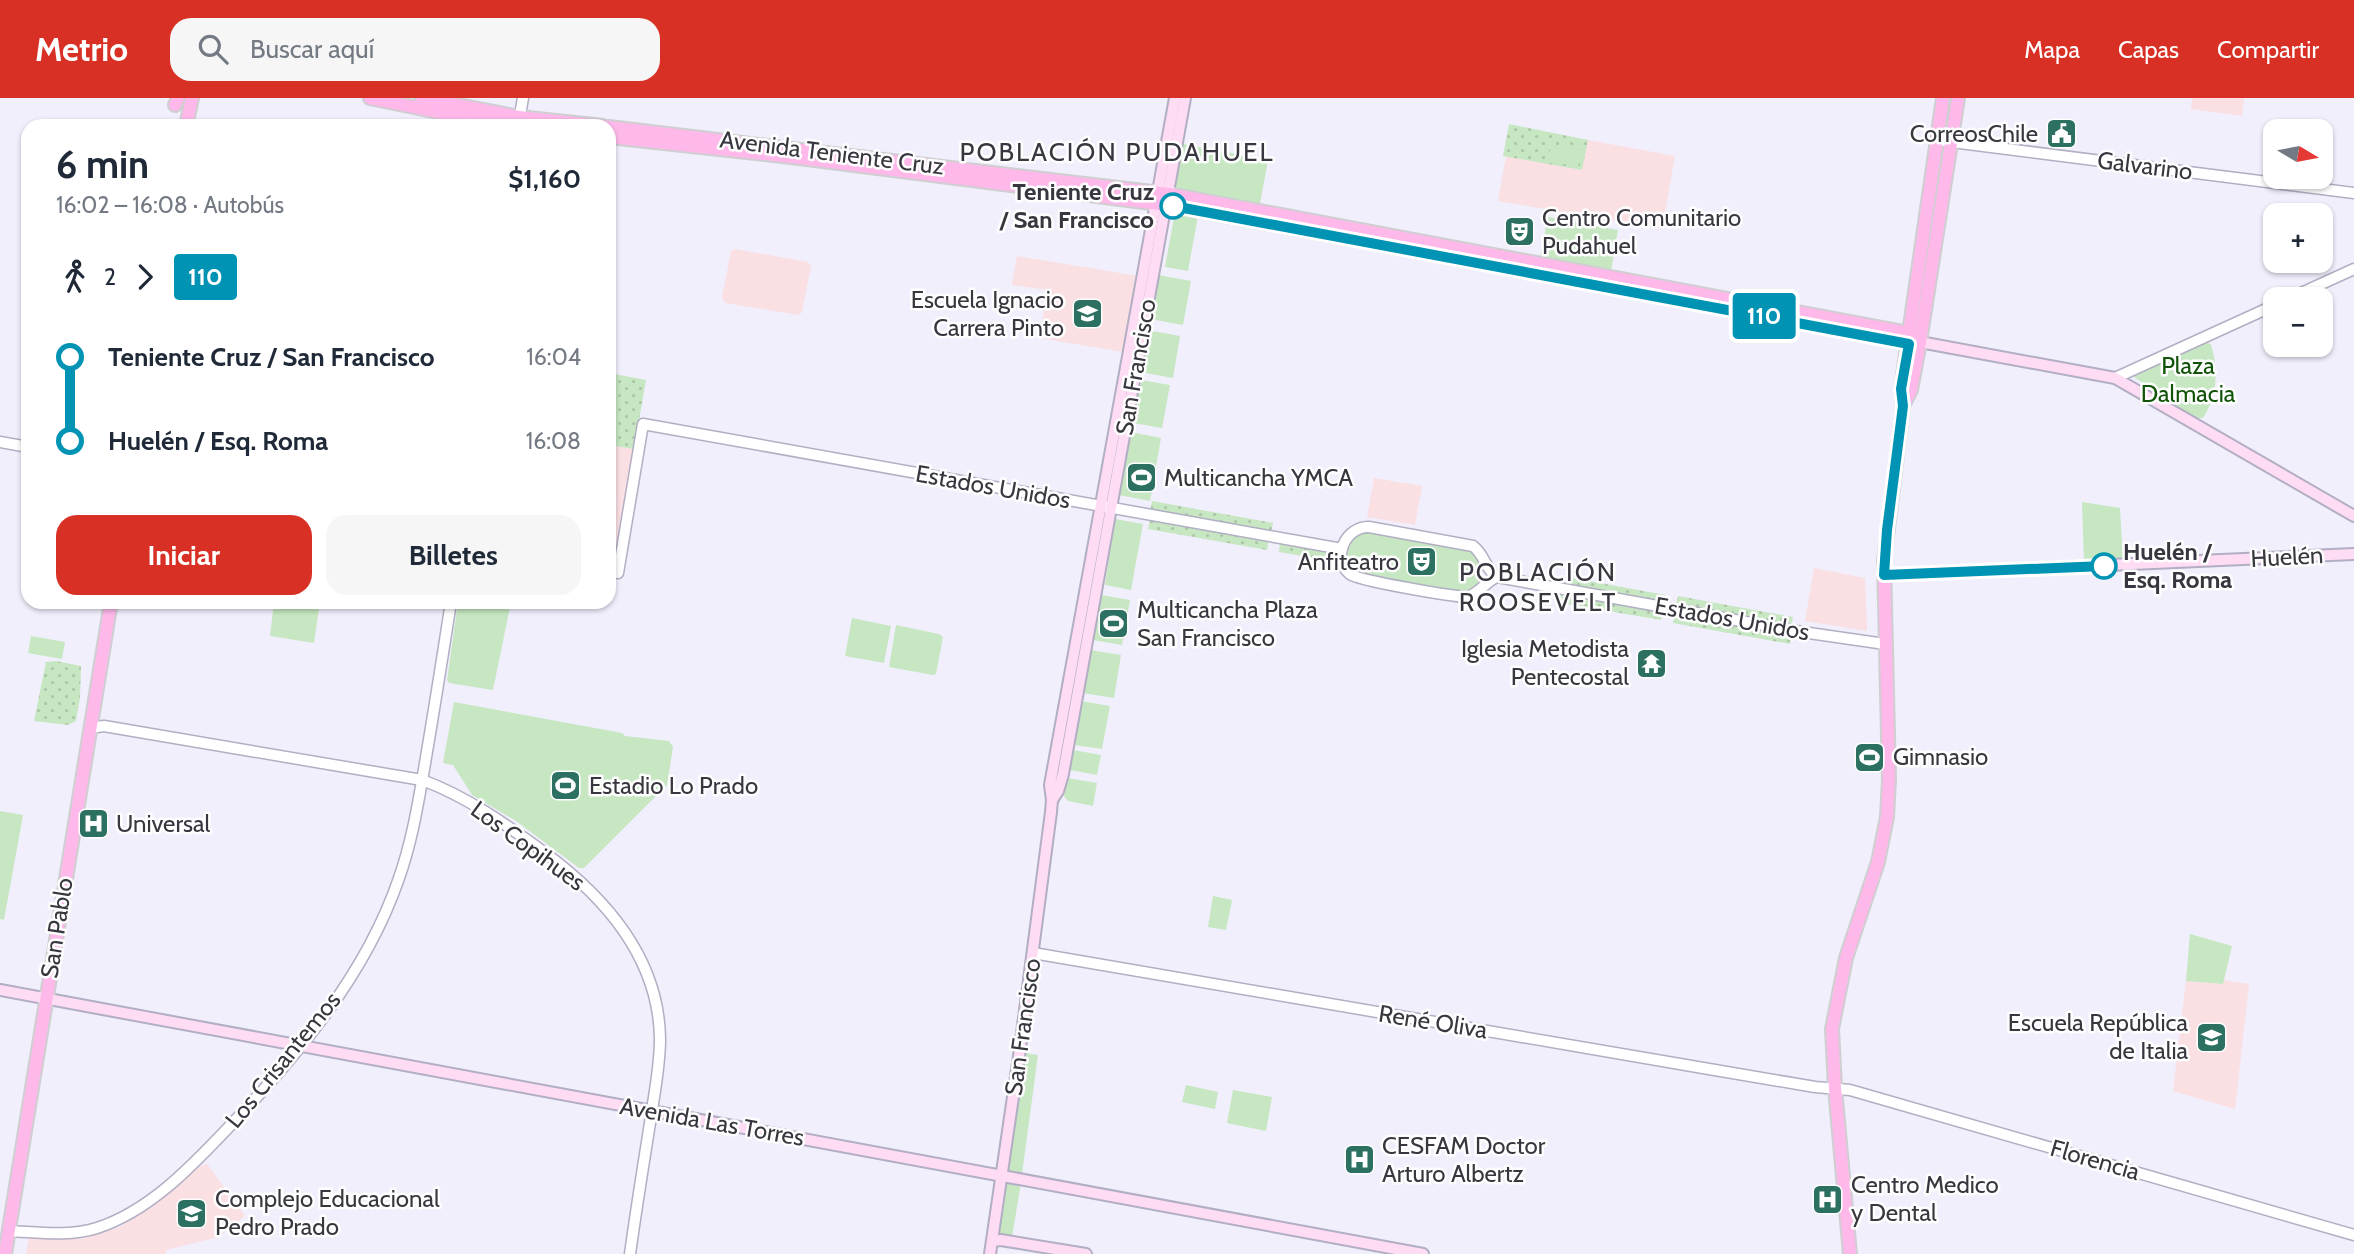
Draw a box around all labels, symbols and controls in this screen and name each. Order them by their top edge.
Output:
search box [170,18,660,81]
text: Metrio [35,29,128,69]
icon: search [194,30,232,68]
text: Buscar aquí [250,33,374,65]
text: Mapa [2024,35,2080,64]
text: Capas [2118,35,2179,64]
text: Compartir [2217,35,2319,64]
public building icon: CorreosChile [2044,117,2078,151]
place label: CorreosChile [1910,119,2038,148]
north arrow [2263,119,2333,189]
map controls [2263,119,2333,357]
street label: Avenida Teniente Cruz [718,124,946,181]
district label: POBLACIÓN PUDAHUEL [960,136,1274,168]
text: 6 min [56,141,149,188]
street label: Galvarino [2096,145,2194,186]
text: $1,160 [508,163,581,195]
place label: Teniente Cruz / San Francisco [998,177,1154,234]
text: 16:02 – 16:08 · Autobús [56,191,284,219]
marker: Teniente Cruz / San Francisco [1160,193,1186,219]
place label: Centro Comunitario Pudahuel [1542,203,1741,260]
button: + [2263,203,2333,273]
theatre icon: Centro Comunitario Pudahuel [1502,215,1536,249]
icon: walk [56,258,94,296]
icon: forward [126,258,164,296]
text: 110 [188,262,223,291]
text: 2 [104,263,116,291]
place label: Escuela Ignacio Carrera Pinto [911,285,1064,342]
button: − [2263,287,2333,357]
line badge: 110 [1724,293,1804,339]
street label: San Francisco [1109,296,1162,437]
school or university icon: Escuela Ignacio Carrera Pinto [1070,297,1104,331]
text: 110 [1747,301,1781,330]
text: Teniente Cruz / San Francisco [108,341,435,373]
text: 16:04 [526,343,581,371]
park label: Plaza Dalmacia [2141,351,2236,408]
text: Huelén / Esq. Roma [108,425,328,457]
text: 16:08 [526,427,581,455]
street label: Estados Unidos [913,459,1073,514]
sports icon: Multicancha YMCA [1124,461,1158,495]
place label: Multicancha YMCA [1164,463,1353,492]
button: Iniciar [56,515,312,595]
button: Billetes [326,515,581,595]
place label: Huelén / Esq. Roma [2123,537,2232,594]
street label: Huelén [2250,540,2324,573]
theatre icon: Anfiteatro [1405,545,1439,579]
place label: Anfiteatro [1298,547,1399,576]
marker: Huelén / Esq. Roma [2091,553,2117,579]
district label: POBLACIÓN ROOSEVELT [1459,556,1617,618]
street label: Estados Unidos [1652,591,1812,646]
place label: Multicancha Plaza San Francisco [1137,595,1318,652]
sports icon: Multicancha Plaza San Francisco [1097,607,1131,641]
place label: Iglesia Metodista Pentecostal [1461,634,1629,691]
temple icon: Iglesia Metodista Pentecostal [1635,646,1669,680]
sports icon: Gimnasio [1853,740,1887,774]
place label: Gimnasio [1893,742,1988,771]
sports icon: Estadio Lo Prado [549,769,583,803]
place label: Estadio Lo Prado [589,771,758,800]
street label: Los Copihues [465,794,591,897]
hospital icon: Universal [76,807,110,841]
place label: Universal [116,809,210,838]
street label: San Pablo [34,876,79,980]
street label: San Francisco [999,957,1046,1097]
street label: Los Crisantemos [219,986,346,1134]
street label: René Oliva [1377,999,1490,1044]
place label: Escuela República de Italia [2008,1008,2188,1065]
school or university icon: Escuela República de Italia [2194,1020,2228,1054]
street label: Avenida Las Torres [618,1091,807,1152]
place label: CESFAM Doctor Arturo Albertz [1382,1131,1546,1188]
street label: Florencia [2047,1133,2144,1186]
hospital icon: CESFAM Doctor Arturo Albertz [1342,1143,1376,1177]
place label: Centro Medico y Dental [1851,1170,1999,1227]
hospital icon: Centro Medico y Dental [1811,1182,1845,1216]
place label: Complejo Educacional Pedro Prado [215,1184,440,1241]
school or university icon: Complejo Educacional Pedro Prado [175,1196,209,1230]

